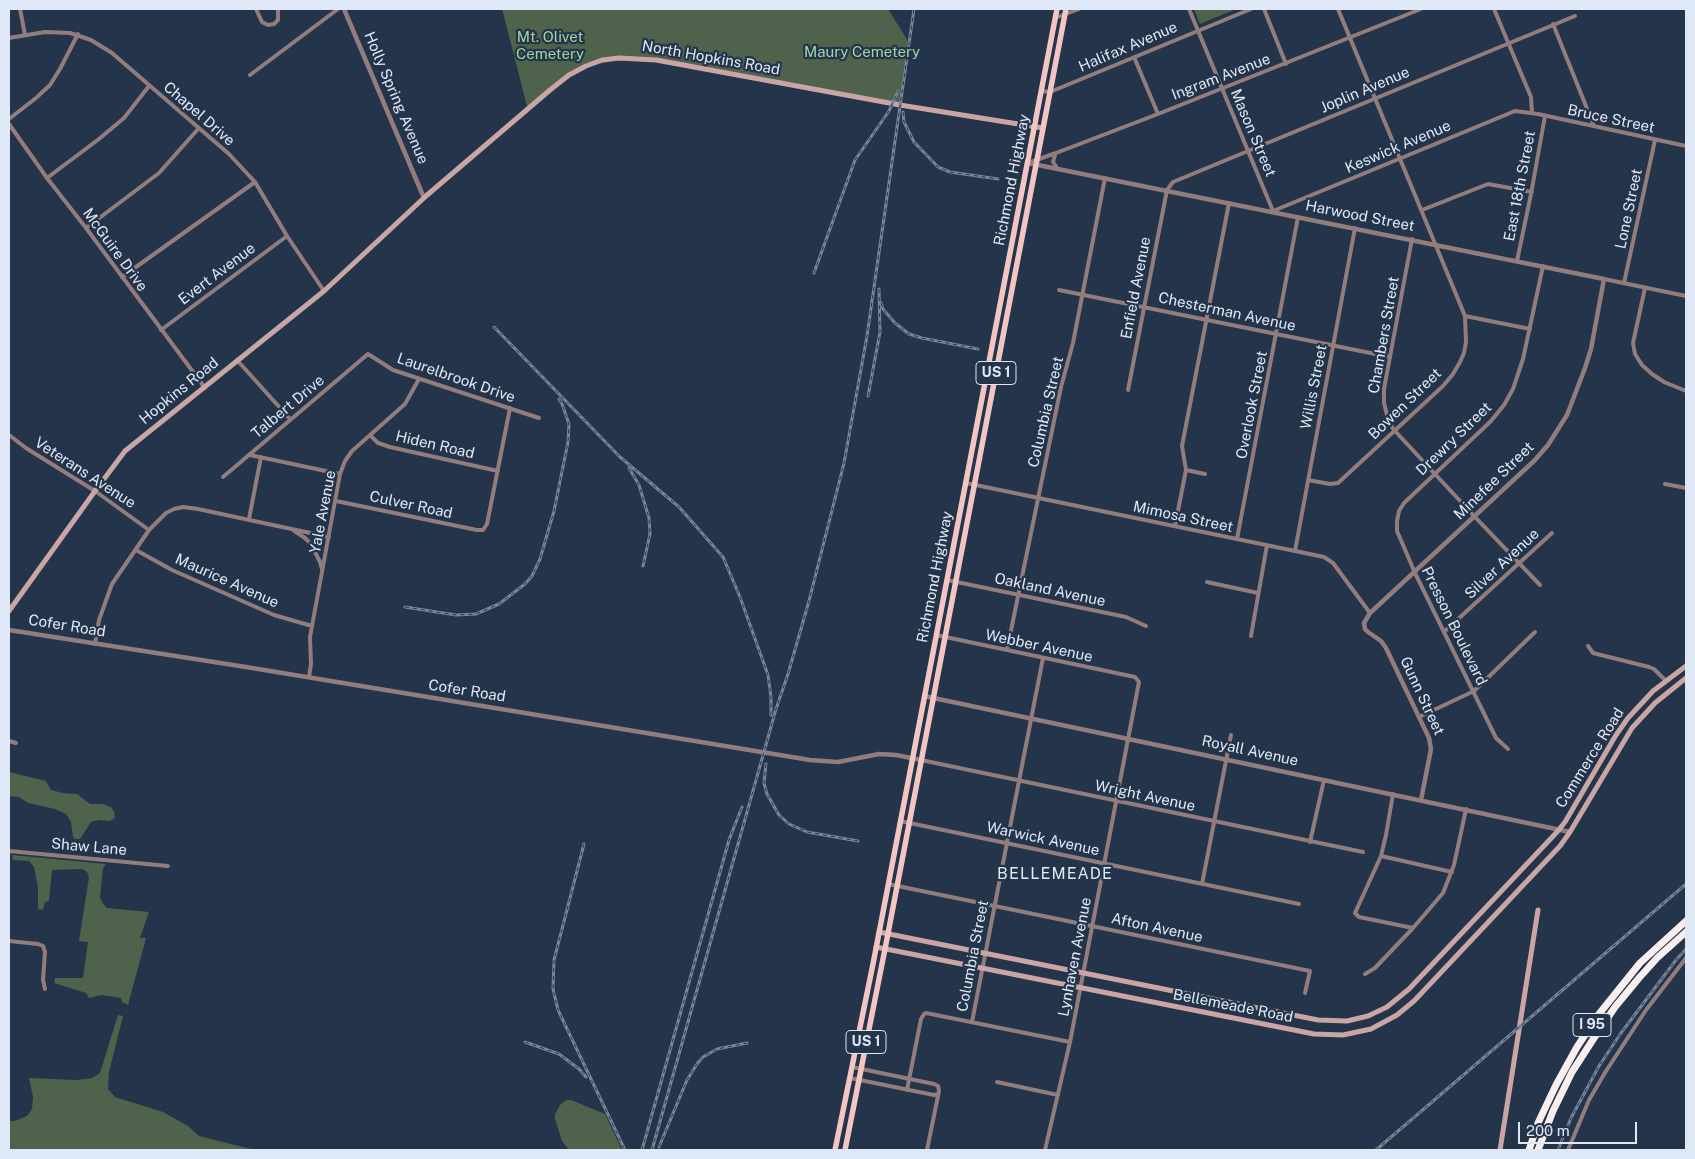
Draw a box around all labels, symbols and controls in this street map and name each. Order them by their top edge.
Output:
street label: Halifax Avenue [1076,18,1180,76]
park label: Mt. Olivet Cemetery [516,28,584,63]
street label: Holly Spring Avenue [360,29,432,167]
street label: North Hopkins Road [641,37,781,79]
park label: Maury Cemetery [804,43,920,61]
street label: Ingram Avenue [1169,50,1273,104]
street label: Joplin Avenue [1318,63,1412,117]
street label: Chapel Drive [160,78,238,150]
street label: Mason Street [1226,86,1280,180]
street label: Bruce Street [1566,101,1656,137]
street label: Richmond Highway [990,113,1034,247]
street label: Keswick Avenue [1343,117,1453,177]
street label: East 18th Street [1500,129,1540,243]
street label: Lone Street [1612,167,1646,251]
street label: Harwood Street [1304,197,1416,235]
street label: McGuire Drive [79,205,151,295]
street label: Enfield Avenue [1117,235,1155,341]
street label: Evert Avenue [175,239,259,309]
street label: Chambers Street [1365,275,1403,395]
street label: Chesterman Avenue [1157,289,1297,335]
street label: Willis Street [1297,343,1331,431]
street label: Laurelbrook Drive [395,349,517,407]
street label: Overlook Street [1233,349,1271,461]
street label: Hopkins Road [136,354,222,428]
street label: Columbia Street [1024,355,1068,469]
road number: US 1 [976,362,1016,384]
street label: Bowen Street [1365,365,1445,443]
street label: Talbert Drive [248,371,328,443]
street label: Drewry Street [1413,399,1495,479]
street label: Hiden Road [394,427,476,463]
street label: Veterans Avenue [31,434,139,512]
street label: Minefee Street [1450,438,1538,524]
street label: Yale Avenue [306,469,340,555]
street label: Culver Road [368,487,454,523]
street label: Mimosa Street [1131,498,1235,536]
street label: Richmond Highway [913,510,957,644]
street label: Silver Avenue [1461,525,1543,603]
street label: Maurice Avenue [172,550,282,612]
street label: Presson Boulevard [1417,564,1491,688]
street label: Oakland Avenue [993,569,1107,611]
street label: Cofer Road [27,611,107,641]
street label: Webber Avenue [984,626,1094,666]
street label: Gunn Street [1396,654,1448,738]
street label: Cofer Road [427,676,507,706]
street label: Commerce Road [1552,705,1628,811]
street label: Royall Avenue [1200,732,1300,770]
street label: Wright Avenue [1093,777,1197,815]
street label: Warwick Avenue [985,818,1101,860]
street label: Shaw Lane [50,835,128,859]
district label: BELLEMEADE [996,864,1114,884]
street label: Lynhaven Avenue [1055,896,1095,1018]
street label: Columbia Street [953,899,993,1013]
street label: Afton Avenue [1110,909,1204,947]
street label: Bellemeade Road [1171,986,1295,1026]
road number: I 95 [1573,1014,1611,1036]
road number: US 1 [846,1030,886,1054]
scale bar [1520,1112,1639,1144]
text: 200 m [1526,1122,1570,1139]

